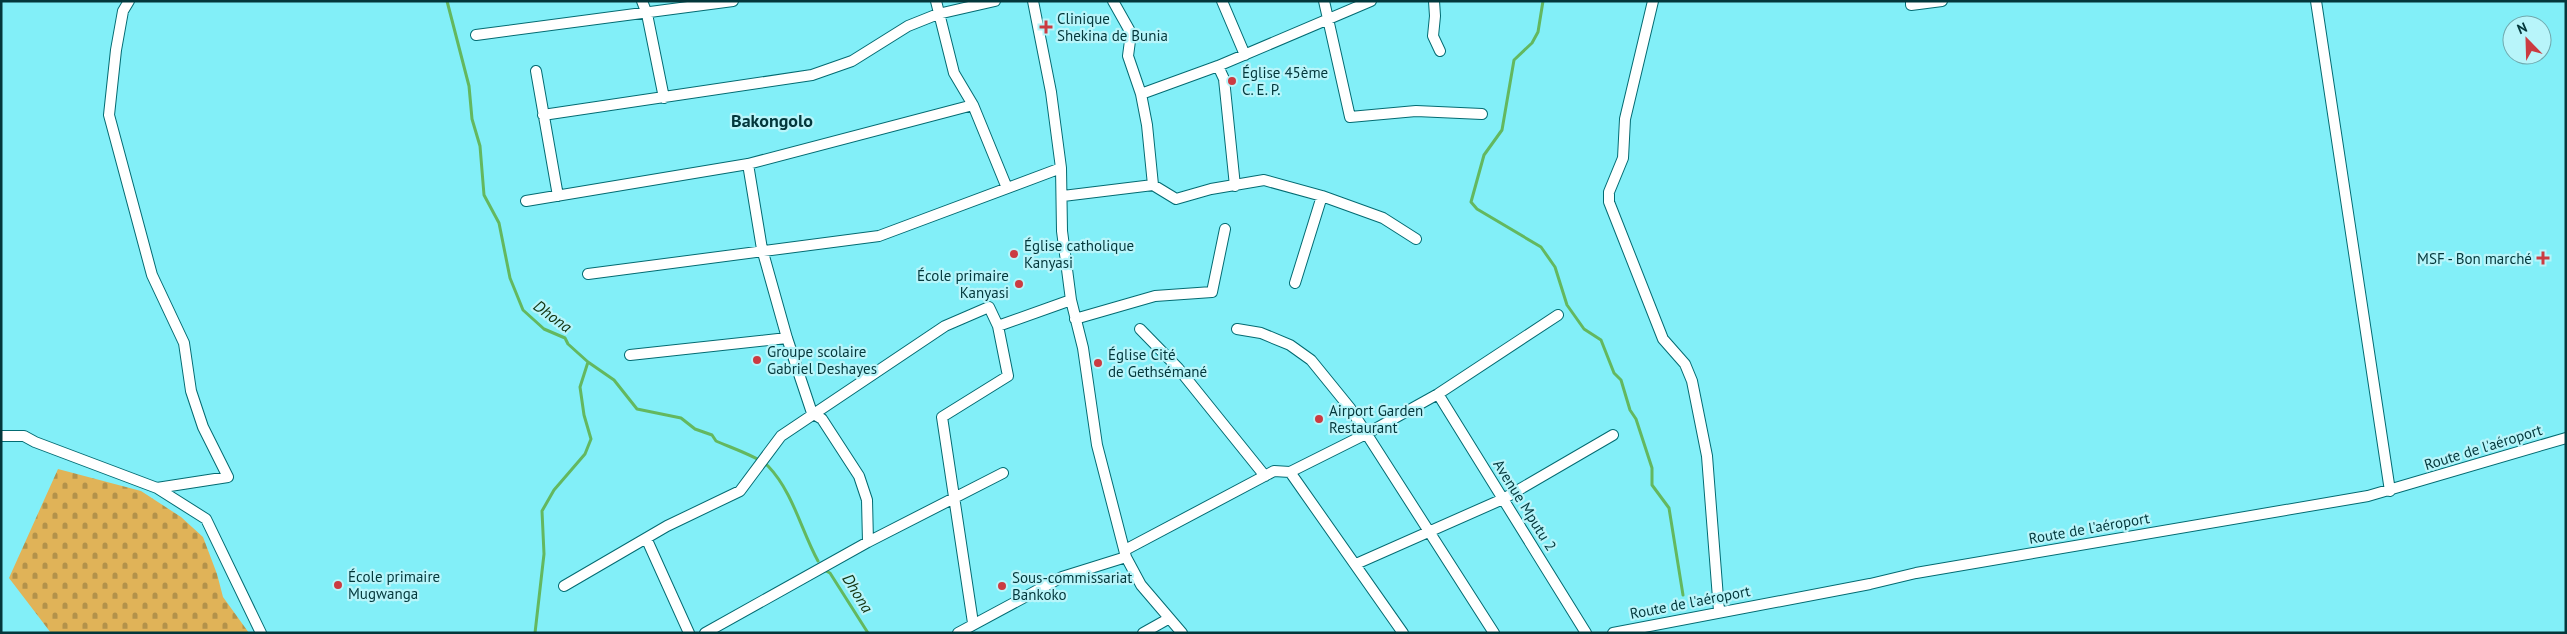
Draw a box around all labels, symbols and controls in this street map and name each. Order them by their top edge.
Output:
place label: Clinique Shekina de Bunia [1057,9,1168,45]
north arrow [2502,15,2552,65]
text: N [2514,18,2530,38]
marker: Clinique Shekina de Bunia [1039,20,1053,34]
place label: Église 45ème C. E. P. [1242,63,1328,99]
marker: Église 45ème C. E. P. [1226,75,1238,87]
district label: Bakongolo [731,109,813,132]
place label: Église catholique Kanyasi [1024,236,1134,272]
marker: Église catholique Kanyasi [1008,248,1020,260]
place label: MSF - Bon marché [2417,249,2532,268]
marker: MSF - Bon marché [2536,251,2550,265]
place label: École primaire Kanyasi [917,266,1009,302]
marker: École primaire Kanyasi [1013,278,1025,290]
water label: Dhona [530,295,576,337]
place label: Groupe scolaire Gabriel Deshayes [767,342,877,378]
place label: Église Cité de Gethsémané [1108,345,1207,381]
marker: Groupe scolaire Gabriel Deshayes [751,354,763,366]
marker: Église Cité de Gethsémané [1092,357,1104,369]
place label: Airport Garden Restaurant [1329,401,1423,437]
marker: Airport Garden Restaurant [1313,413,1325,425]
street label: Route de l'aéroport [2422,420,2544,474]
street label: Avenue Mputu 2 [1489,456,1561,554]
street label: Route de l'aéroport [2027,508,2151,548]
place label: École primaire Mugwanga [348,567,440,603]
place label: Sous-commissariat Bankoko [1012,568,1132,604]
water label: Dhona [838,570,878,617]
marker: École primaire Mugwanga [332,579,344,591]
marker: Sous-commissariat Bankoko [996,580,1008,592]
street label: Route de l'aéroport [1628,581,1752,623]

